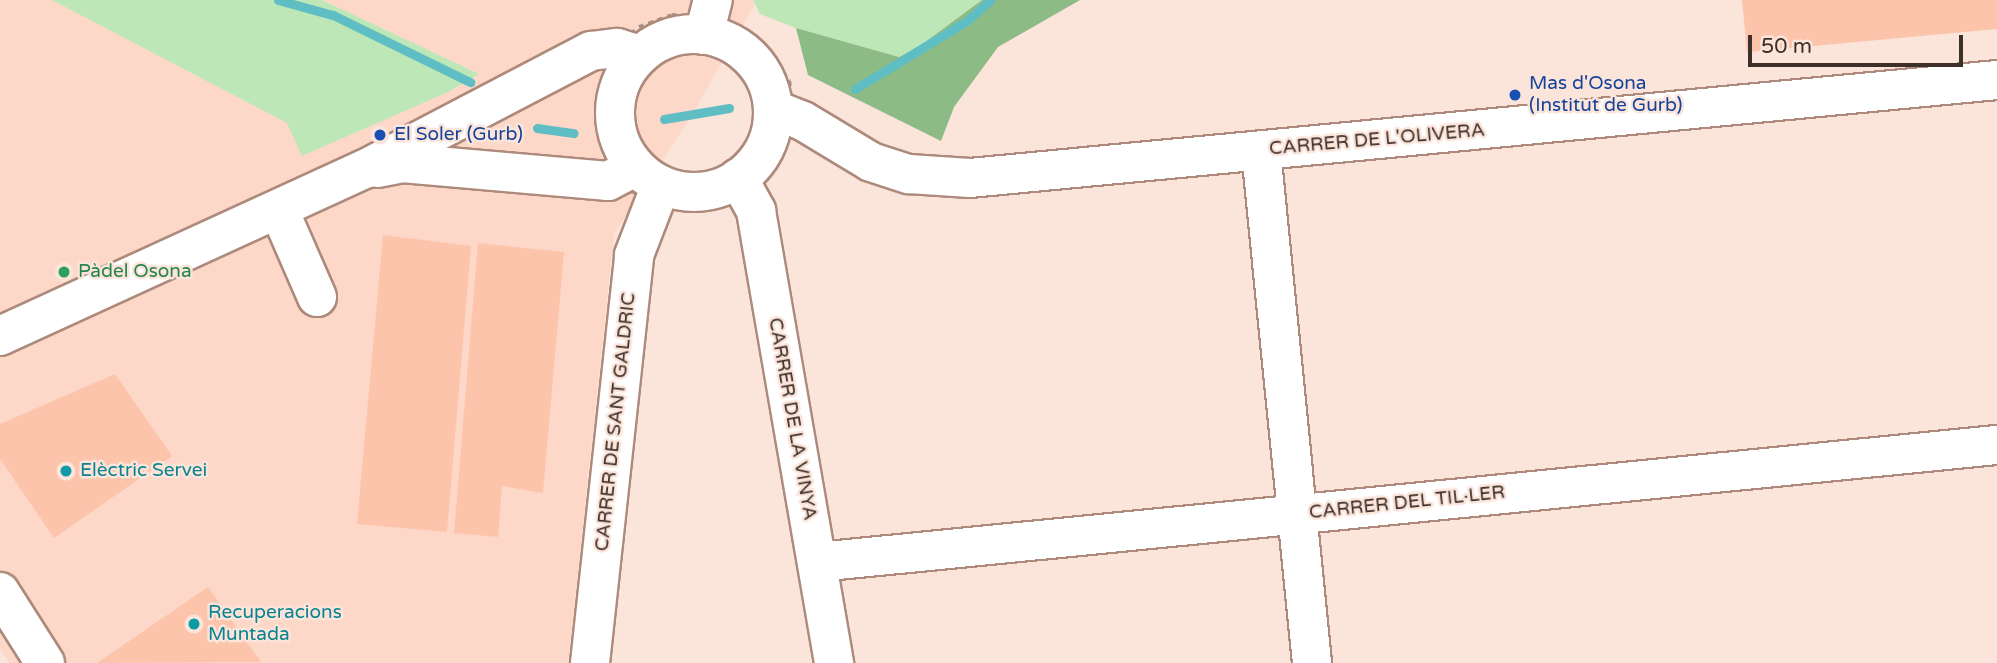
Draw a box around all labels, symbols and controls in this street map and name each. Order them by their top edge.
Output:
scale bar [1752,21,1967,65]
text: 50 m [1761,34,1812,59]
place label: Mas d'Osona (Institut de Gurb) [1529,73,1683,117]
marker: Mas d'Osona (Institut de Gurb) [1507,87,1523,103]
street label: CARRER DE L'OLIVERA [1268,119,1486,161]
place label: El Soler (Gurb) [394,124,523,146]
marker: El Soler (Gurb) [372,127,388,143]
place label: Pàdel Osona [78,261,192,283]
marker: Pàdel Osona [56,264,72,280]
street label: CARRER DE SANT GALDRIC [591,292,641,552]
street label: CARRER DE LA VINYA [763,316,821,522]
place label: Elèctric Servei [80,460,207,482]
marker: Elèctric Servei [58,463,74,479]
street label: CARRER DEL TIL·LER [1308,481,1506,525]
place label: Recuperacions Muntada [208,602,342,646]
marker: Recuperacions Muntada [186,616,202,632]

